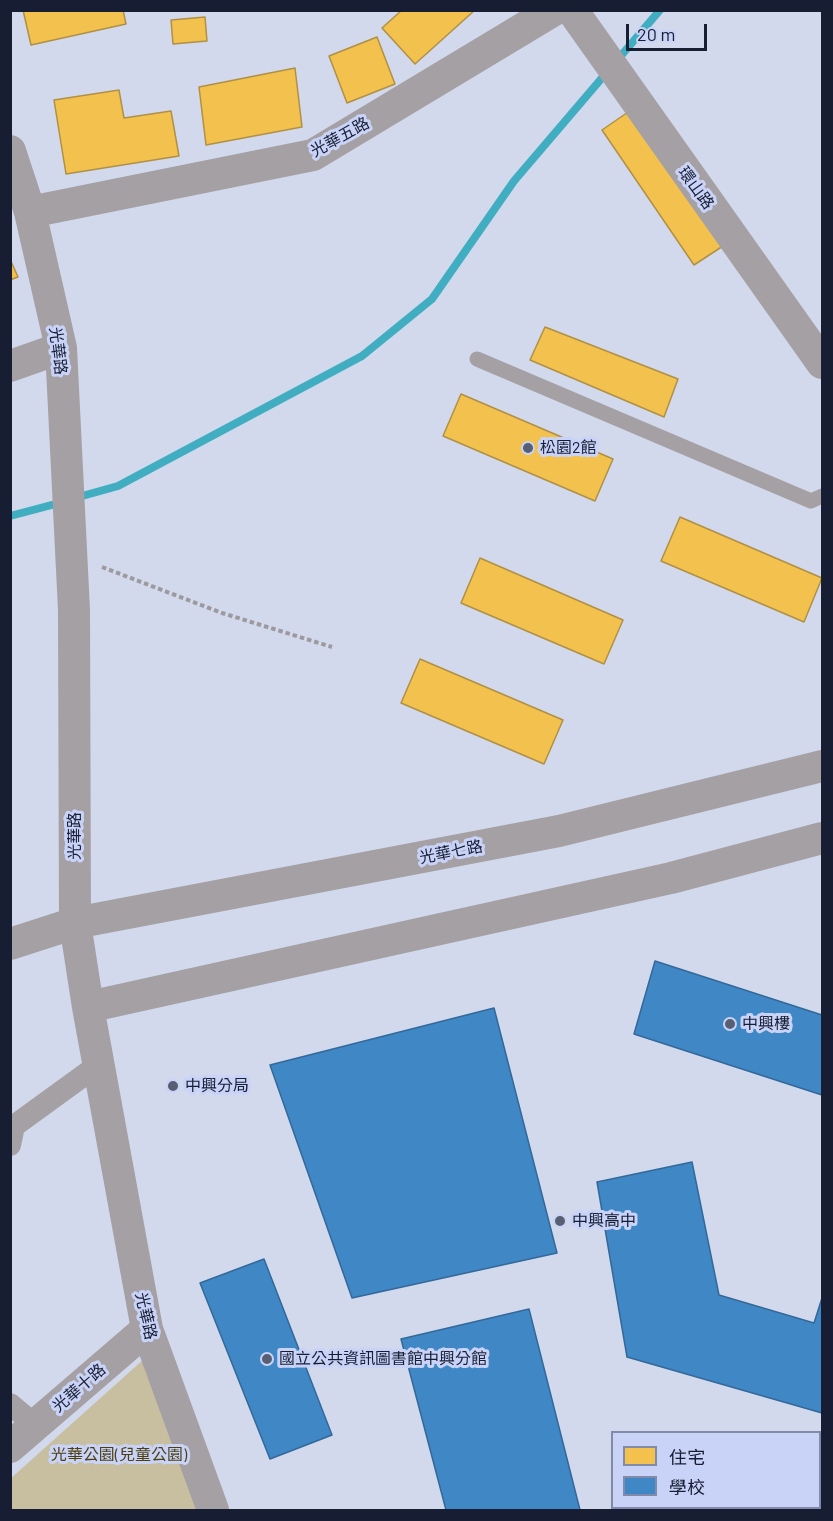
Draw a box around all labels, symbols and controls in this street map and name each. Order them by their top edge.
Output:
scale bar [629,12,710,50]
text: 20 m [637,23,675,45]
street label: 光華五路 [307,113,373,161]
street label: 環山路 [674,163,718,213]
street label: 光華路 [46,326,70,376]
place label: 松園2館 [540,438,597,458]
marker: 松園2館 [521,441,535,455]
street label: 光華路 [65,812,85,860]
street label: 光華七路 [418,836,484,868]
place label: 中興樓 [742,1014,790,1034]
marker: 中興樓 [723,1017,737,1031]
place label: 中興分局 [185,1076,249,1096]
marker: 中興分局 [166,1079,180,1093]
place label: 中興高中 [572,1211,636,1231]
marker: 中興高中 [553,1214,567,1228]
street label: 光華路 [131,1290,161,1342]
place label: 國立公共資訊圖書館中興分館 [279,1349,487,1369]
marker: 國立公共資訊圖書館中興分館 [260,1352,274,1366]
street label: 光華十路 [49,1360,109,1416]
legend [611,1431,821,1509]
park label: 光華公園(兒童公園) [51,1445,187,1465]
text: 住宅 [669,1446,705,1468]
text: 學校 [669,1476,705,1498]

